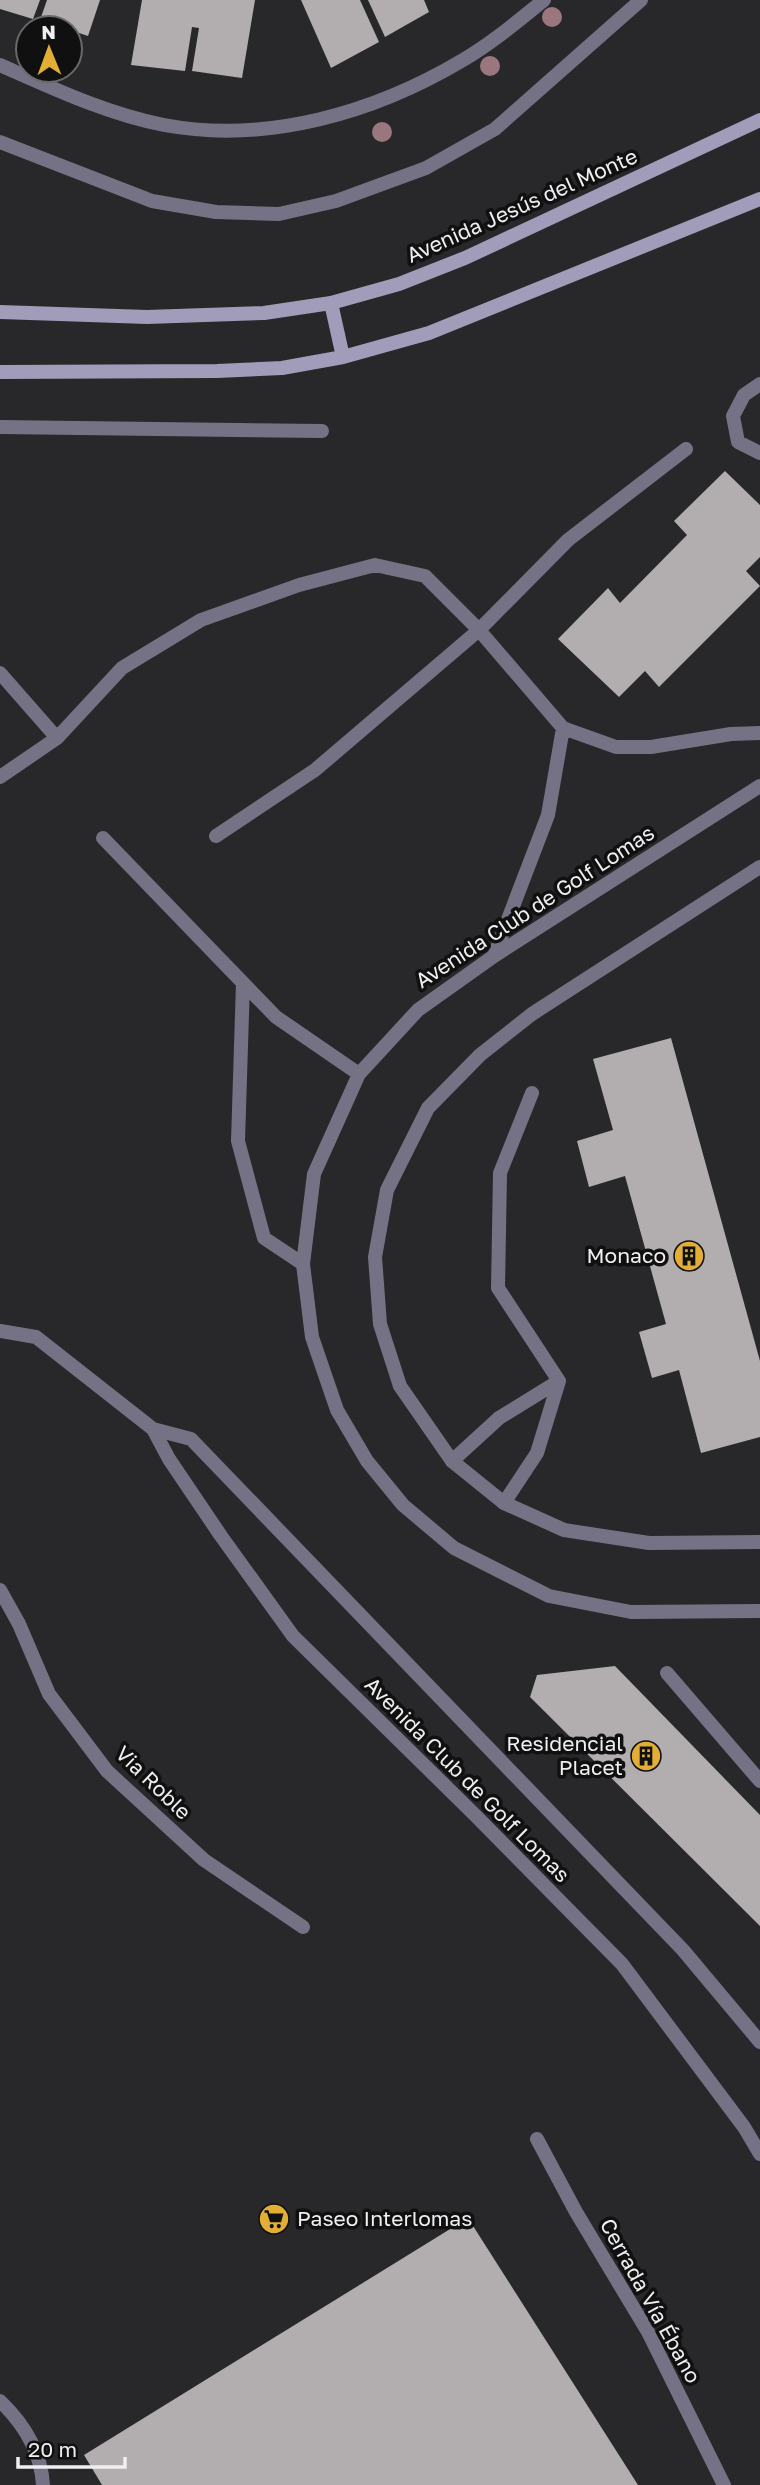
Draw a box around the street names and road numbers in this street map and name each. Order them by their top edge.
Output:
street label: Avenida Jesús del Monte [402,142,641,268]
street label: Avenida Club de Golf Lomas [410,819,659,993]
street label: Avenida Club de Golf Lomas [360,1671,576,1887]
street label: Via Roble [110,1740,197,1825]
street label: Cerrada Vía Ébano [595,2214,707,2387]

